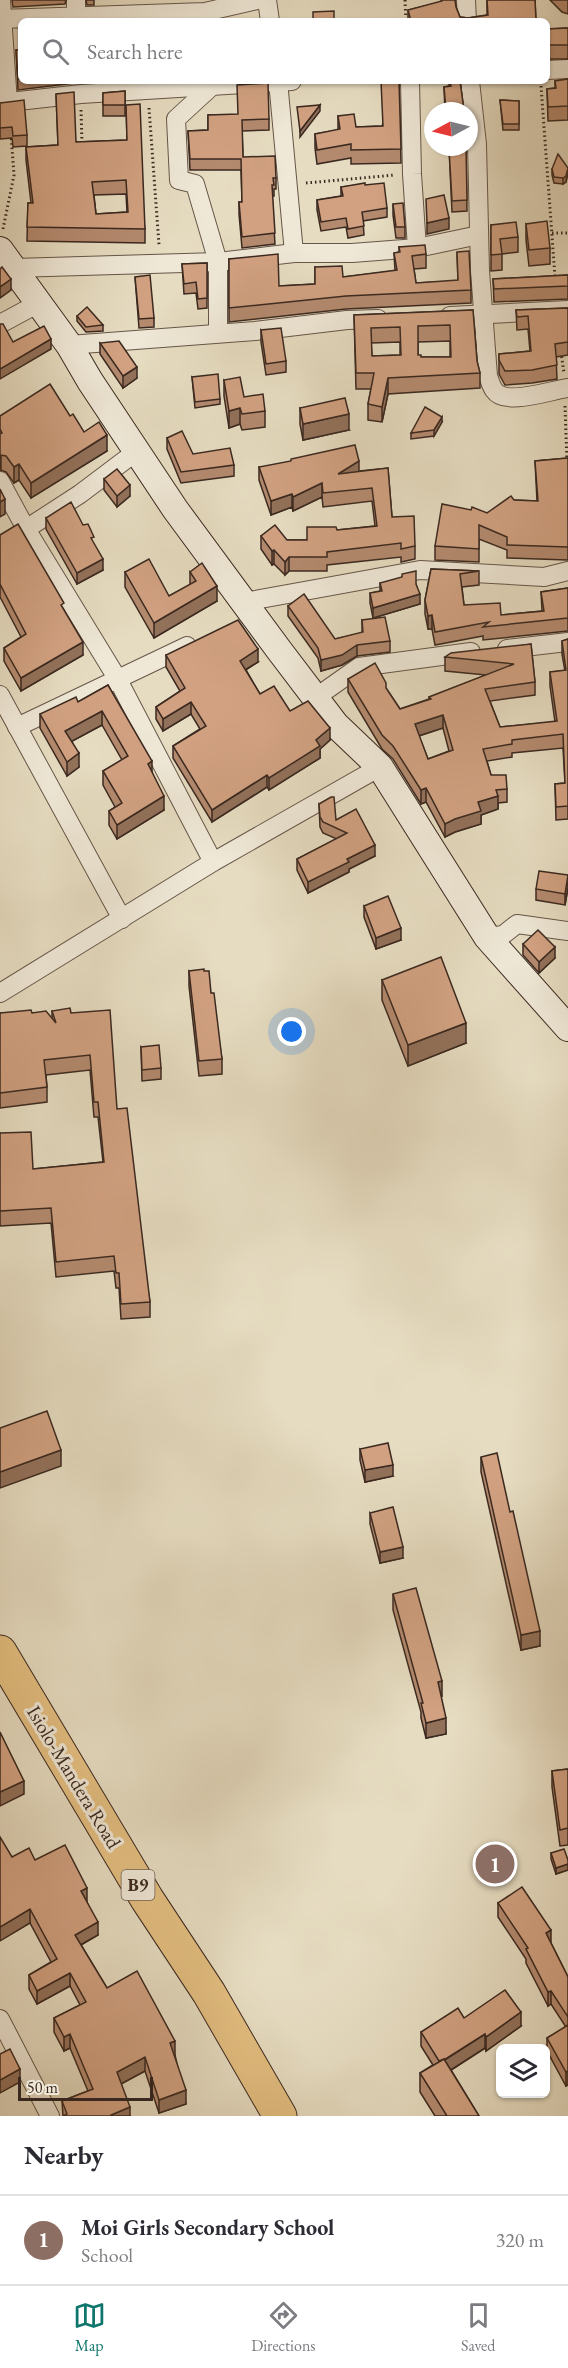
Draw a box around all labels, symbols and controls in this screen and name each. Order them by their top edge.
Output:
search box [18,18,550,84]
icon: search [39,35,72,68]
text: Search here [87,37,182,66]
north arrow [424,102,478,156]
your location [277,1017,306,1046]
street label: Isiolo-Mandera Road [21,1701,127,1854]
pin: 1 [476,1842,514,1886]
road number: B9 [122,1870,154,1900]
map controls [496,2044,550,2098]
button: layers [496,2044,550,2098]
scale bar [18,2074,153,2102]
text: 50 m [27,2077,58,2098]
text: Nearby [24,2138,104,2172]
text: Moi Girls Secondary School [81,2213,334,2242]
text: 1 [38,2227,49,2253]
text: 320 m [496,2227,544,2253]
text: School [81,2242,133,2268]
tab: Map [73,2299,106,2356]
tab: Directions [251,2299,316,2356]
tab: Saved [461,2299,495,2356]

